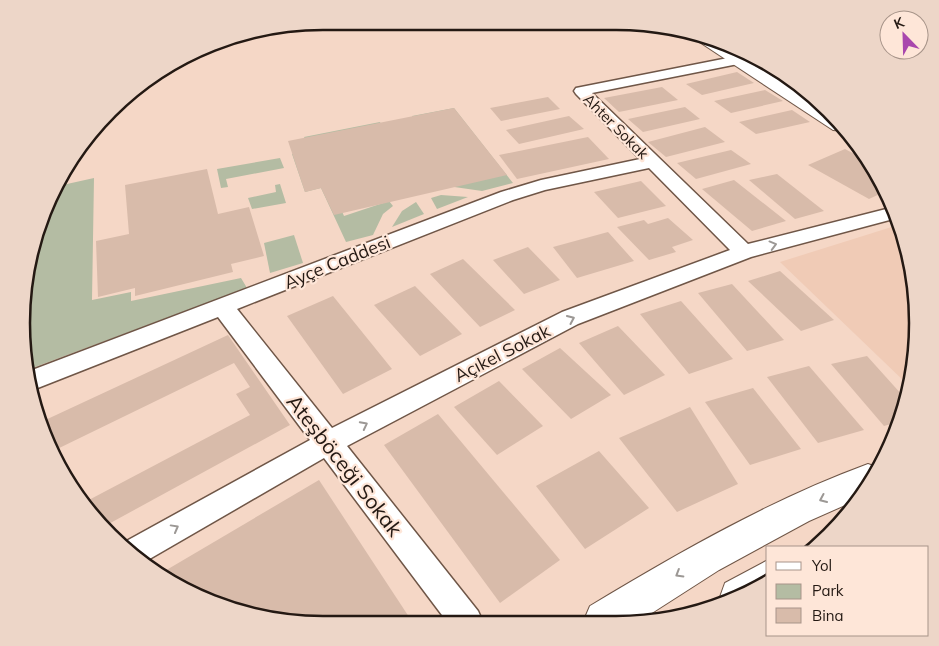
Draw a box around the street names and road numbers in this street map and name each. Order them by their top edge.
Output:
street label: Ahter Sokak [579,89,653,163]
street label: Ayçe Caddesi [280,230,394,294]
street label: Açıkel Sokak [450,319,555,387]
street label: Ateşböceği Sokak [282,389,409,541]

